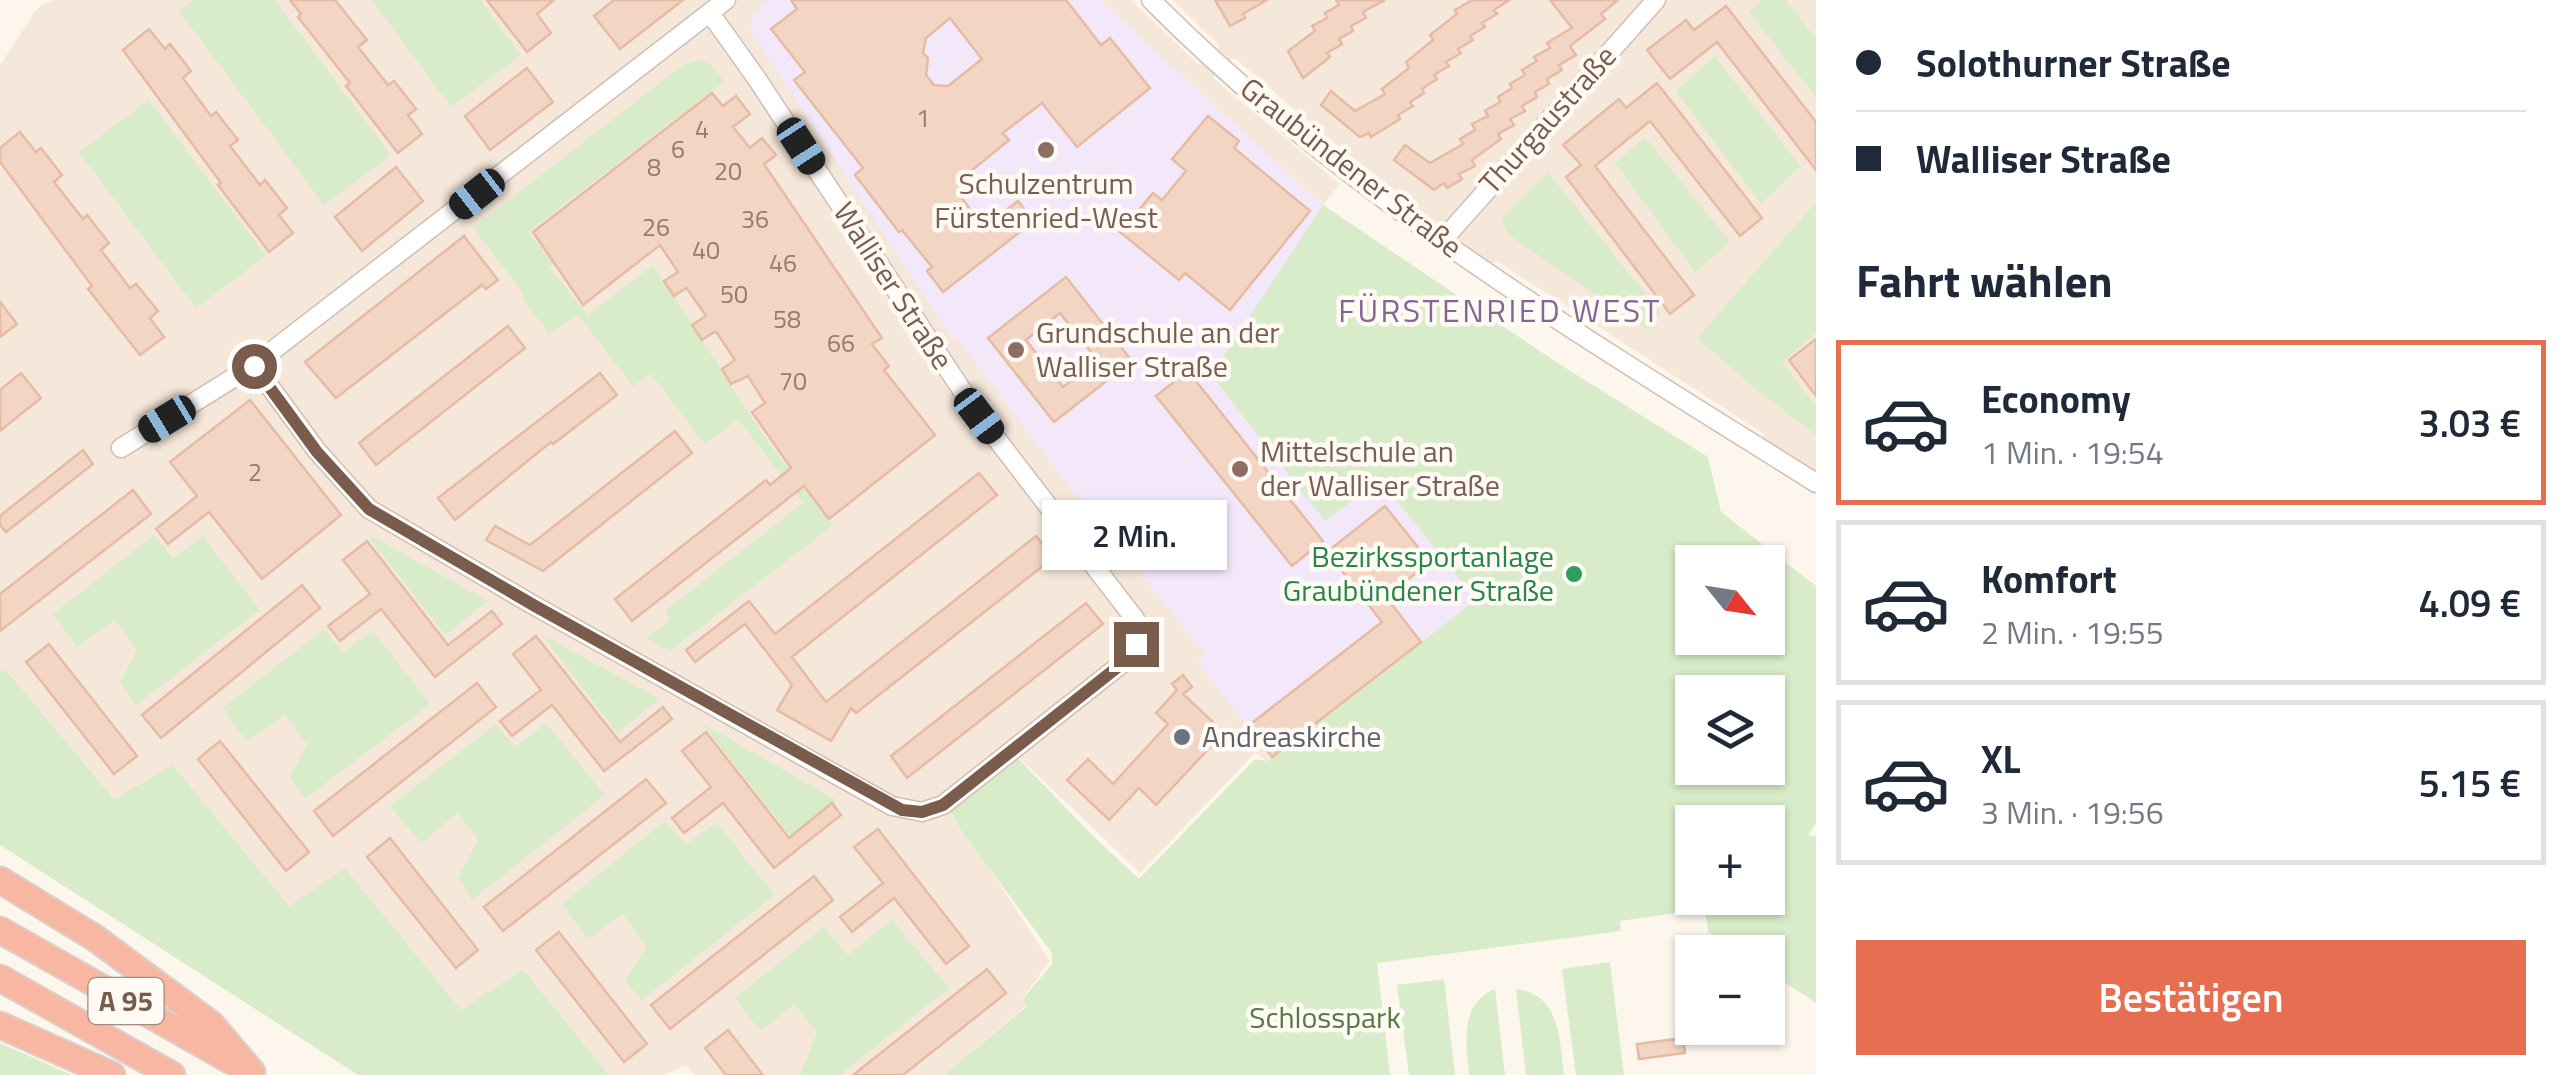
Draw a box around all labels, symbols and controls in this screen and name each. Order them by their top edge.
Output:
text: Solothurner Straße [1916,34,2231,92]
street label: Thurgaustraße [1468,35,1627,204]
street label: Graubündener Straße [1231,66,1473,269]
house number: 1 [916,99,930,137]
house number: 4 [695,110,709,148]
car [772,113,830,179]
house number: 6 [671,130,685,168]
text: Walliser Straße [1916,130,2171,188]
marker: Schulzentrum Fürstenried-West [1035,139,1057,161]
house number: 8 [647,148,661,186]
house number: 20 [714,152,742,190]
place label: Schulzentrum Fürstenried-West [934,160,1158,240]
car [444,164,510,224]
street label: Walliser Straße [822,192,965,378]
house number: 36 [741,200,769,238]
house number: 26 [642,208,670,246]
house number: 40 [692,231,720,269]
house number: 46 [769,244,797,282]
text: Fahrt wählen [1856,246,2113,314]
house number: 50 [720,275,748,313]
district label: FÜRSTENRIED WEST [1338,286,1662,334]
house number: 58 [773,300,801,338]
place label: Grundschule an der Walliser Straße [1036,309,1280,389]
house number: 66 [827,324,855,362]
marker: Grundschule an der Walliser Straße [1005,339,1027,361]
route start [232,344,277,389]
house number: 70 [779,362,807,400]
text: Economy [1981,370,2131,428]
icon: car [1861,378,1951,468]
car [949,383,1009,449]
car [134,391,200,447]
text: 3.03 € [2418,394,2521,452]
place label: Mittelschule an der Walliser Straße [1260,428,1500,508]
text: 1 Min. · 19:54 [1981,428,2164,476]
house number: 2 [248,453,262,491]
marker: Mittelschule an der Walliser Straße [1229,458,1251,480]
callout: 2 Min. [1044,499,1228,569]
text: 2 Min. [1092,511,1177,559]
place label: Bezirkssportanlage Graubündener Straße [1283,533,1554,613]
north arrow [1675,545,1785,655]
map controls [1675,545,1785,1045]
text: Komfort [1981,550,2117,608]
icon: car [1861,558,1951,648]
marker: Bezirkssportanlage Graubündener Straße [1563,563,1585,585]
text: 4.09 € [2418,574,2521,632]
text: 2 Min. · 19:55 [1981,608,2164,656]
route end [1114,622,1159,667]
button: layers [1675,675,1785,785]
place label: Andreaskirche [1202,713,1381,759]
marker: Andreaskirche [1171,726,1193,748]
text: XL [1981,730,2021,788]
icon: car [1861,738,1951,828]
text: 5.15 € [2418,754,2521,812]
text: 3 Min. · 19:56 [1981,788,2164,836]
button: + [1675,805,1785,915]
button: − [1675,935,1785,1045]
button: Bestätigen [1856,940,2526,1055]
road number: A 95 [88,978,164,1024]
park label: Schlosspark [1249,994,1401,1040]

